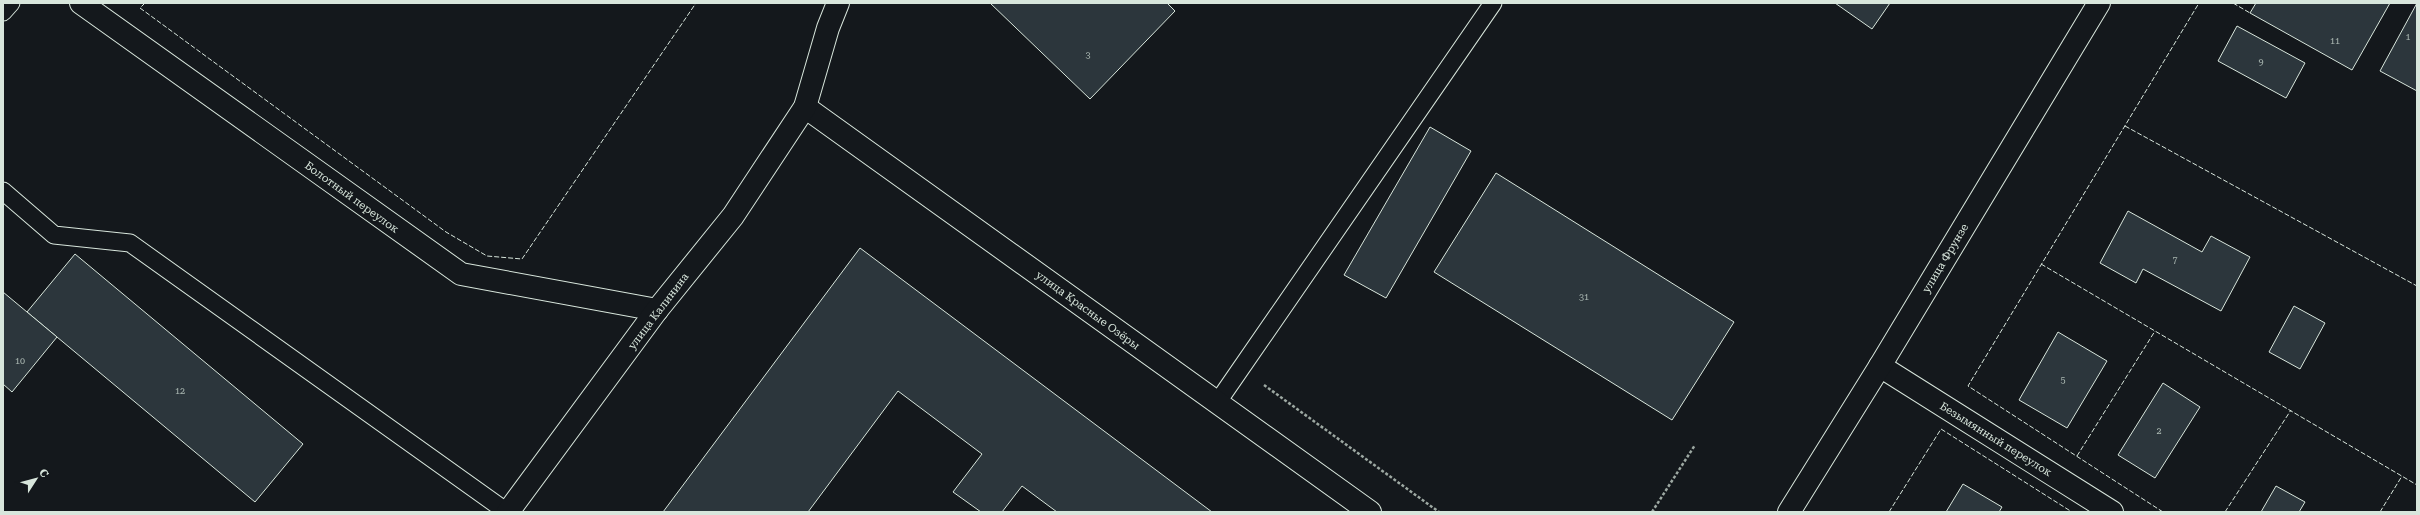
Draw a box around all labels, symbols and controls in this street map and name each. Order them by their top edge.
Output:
house number: 1 [2405,32,2411,42]
house number: 11 [2330,36,2340,46]
house number: 3 [1085,50,1091,60]
house number: 9 [2258,57,2264,67]
street label: Болотный переулок [302,159,401,236]
street label: улица Фрунзе [1920,221,1971,295]
house number: 7 [2172,255,2178,265]
street label: улица Красные Озёры [1033,268,1142,352]
street label: улица Калинина [625,270,691,352]
house number: 31 [1579,292,1589,302]
house number: 10 [15,356,25,366]
house number: 5 [2060,375,2066,385]
house number: 12 [175,386,185,396]
street label: Безымянный переулок [1937,400,2054,479]
house number: 2 [2156,426,2162,436]
north arrow [16,459,56,499]
text: С [36,466,51,481]

